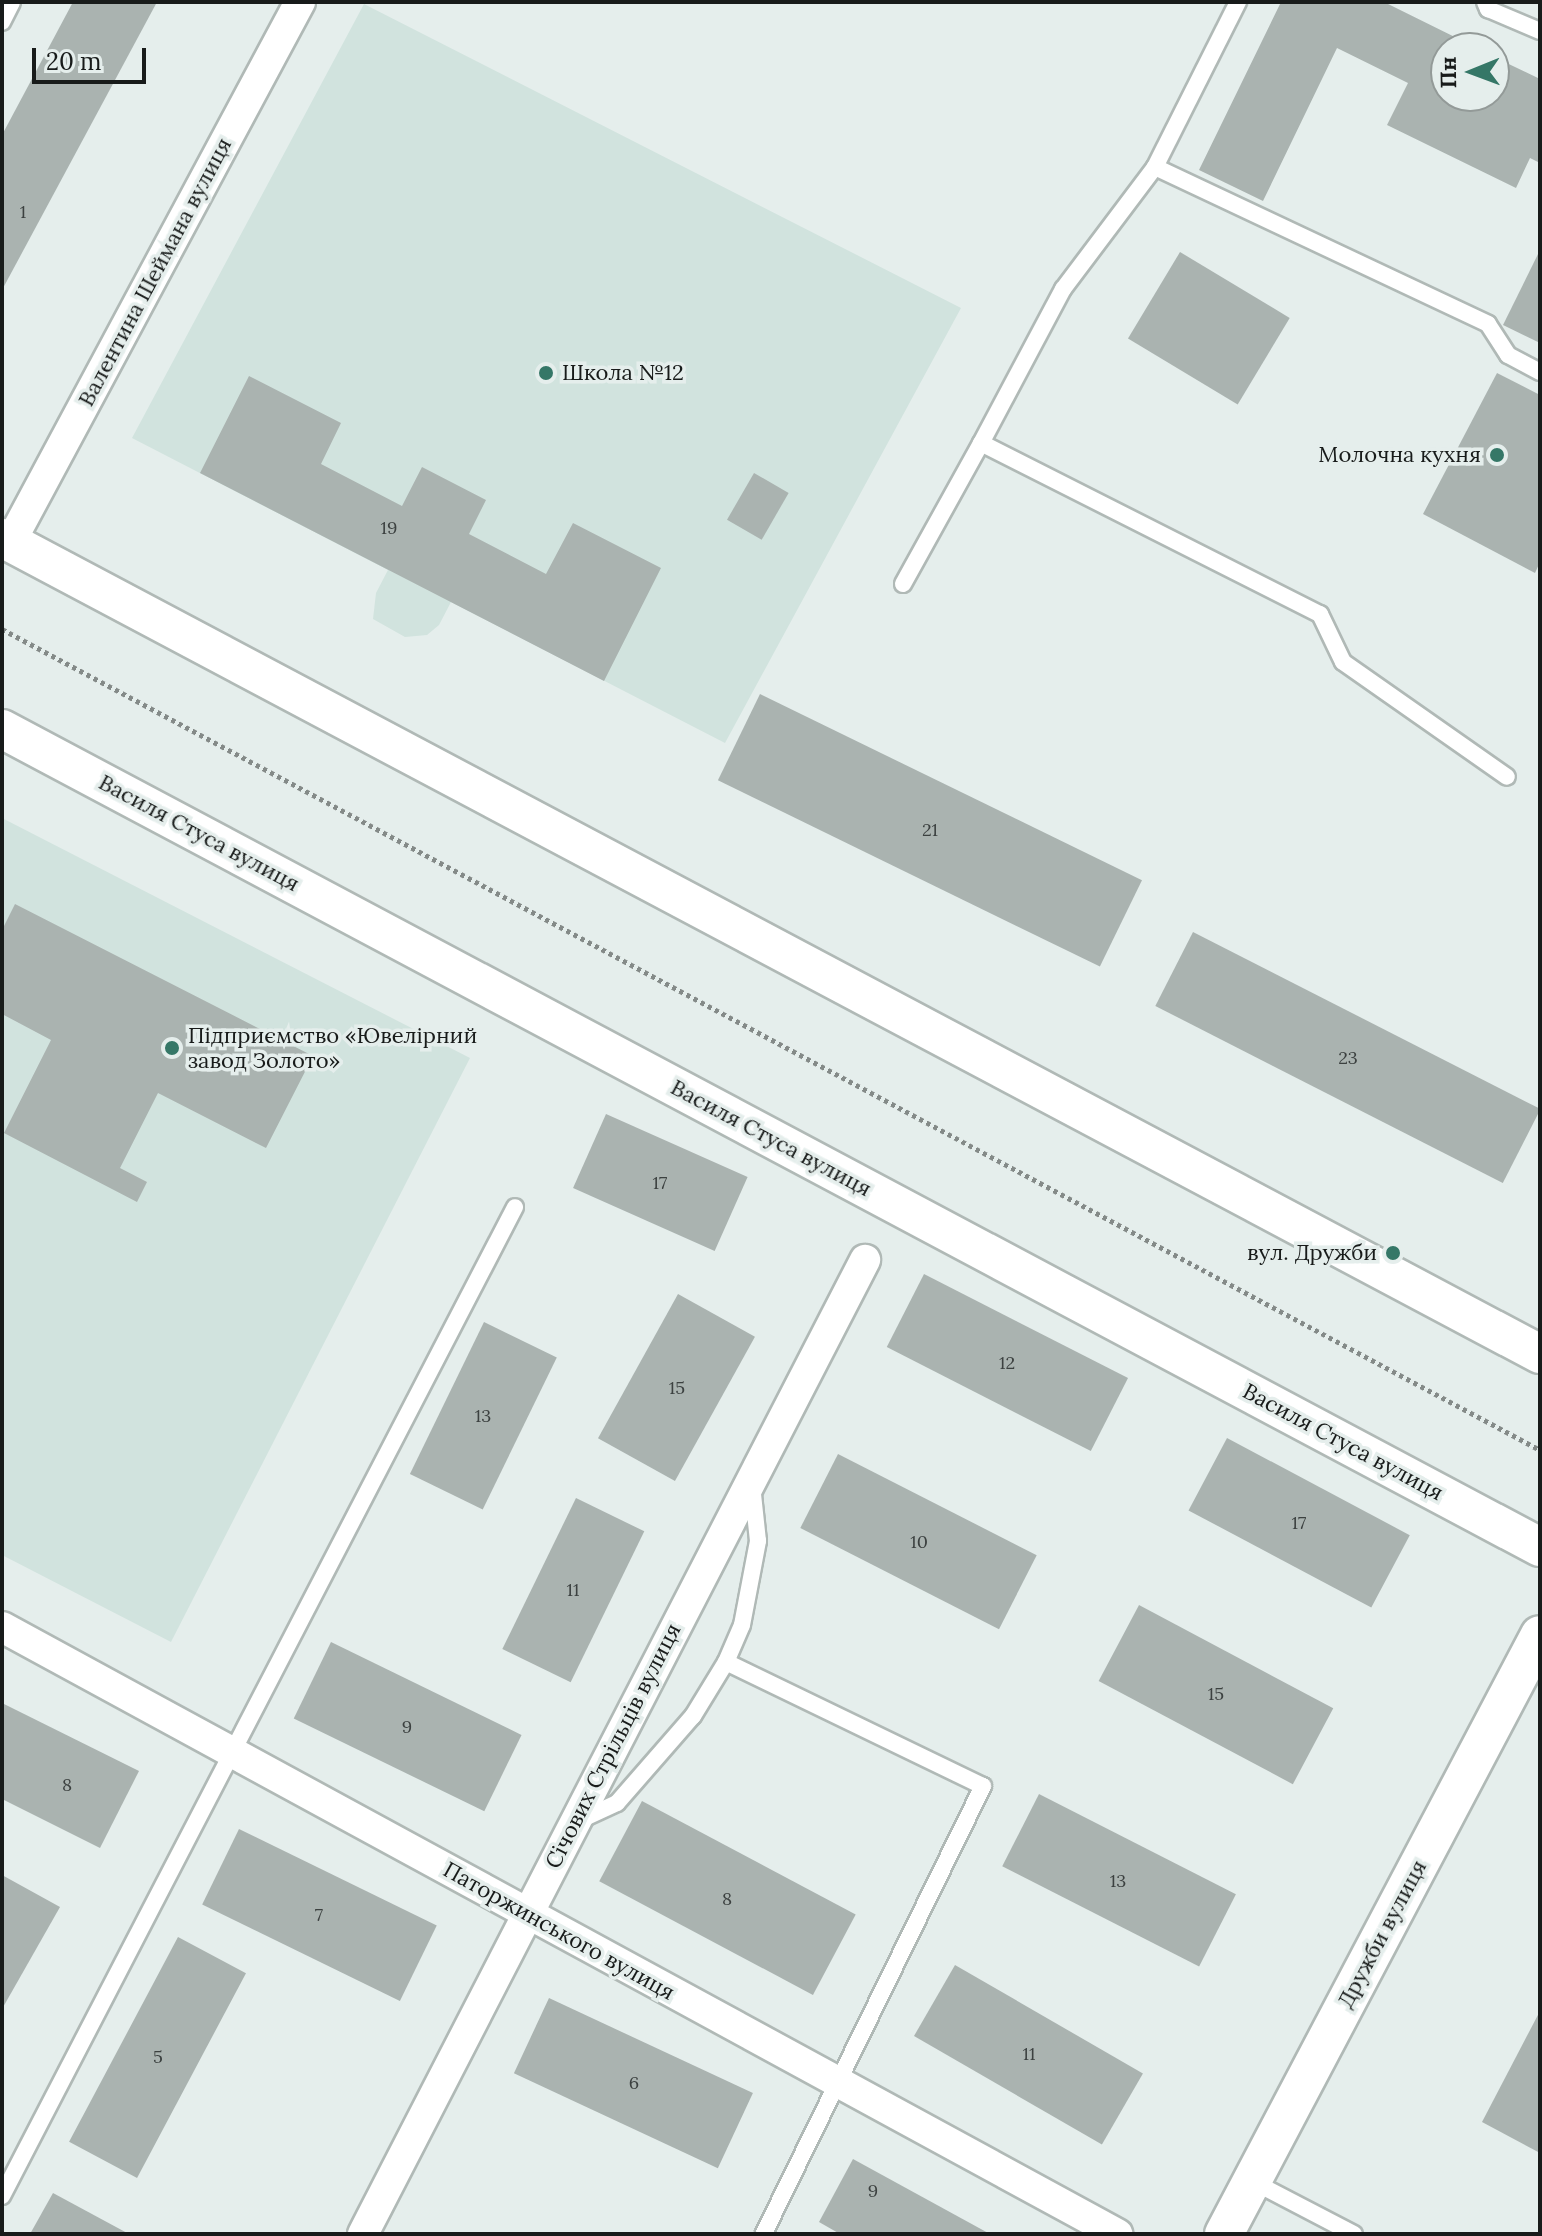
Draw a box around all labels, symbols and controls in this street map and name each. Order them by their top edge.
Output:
scale bar [36,32,150,82]
north arrow [1430,32,1510,112]
text: 20 m [46,46,102,77]
text: Пн [1434,56,1462,89]
street label: Валентина Шеймана вулиця [73,133,237,411]
house number: 1 [20,201,26,223]
place label: Школа №12 [562,360,684,386]
marker: Школа №12 [537,364,555,382]
place label: Молочна кухня [1318,442,1481,468]
marker: Молочна кухня [1488,446,1506,464]
house number: 19 [381,517,397,539]
street label: Василя Стуса вулиця [94,769,304,897]
house number: 21 [922,819,938,841]
place label: Підприємство «Ювелірний завод Золото» [188,1022,477,1074]
marker: Підприємство «Ювелірний завод Золото» [163,1039,181,1057]
house number: 23 [1338,1047,1358,1069]
street label: Василя Стуса вулиця [666,1074,876,1202]
house number: 17 [653,1172,667,1194]
place label: вул. Дружби [1247,1240,1377,1266]
marker: вул. Дружби [1384,1244,1402,1262]
house number: 12 [999,1352,1015,1374]
house number: 15 [669,1377,685,1399]
street label: Василя Стуса вулиця [1238,1378,1448,1506]
house number: 13 [475,1405,491,1427]
house number: 17 [1292,1512,1306,1534]
house number: 10 [910,1531,928,1553]
house number: 11 [566,1579,580,1601]
street label: Січових Стрільців вулиця [540,1619,686,1873]
house number: 15 [1208,1683,1224,1705]
house number: 9 [402,1716,412,1738]
house number: 8 [62,1774,72,1796]
street label: Паторжинського вулиця [439,1856,679,2006]
street label: Дружби вулиця [1332,1856,1432,2012]
house number: 13 [1110,1870,1126,1892]
house number: 8 [722,1888,732,1910]
house number: 7 [315,1904,323,1926]
house number: 11 [1022,2043,1036,2065]
house number: 5 [153,2046,163,2068]
house number: 6 [629,2072,639,2094]
house number: 9 [868,2180,878,2202]

